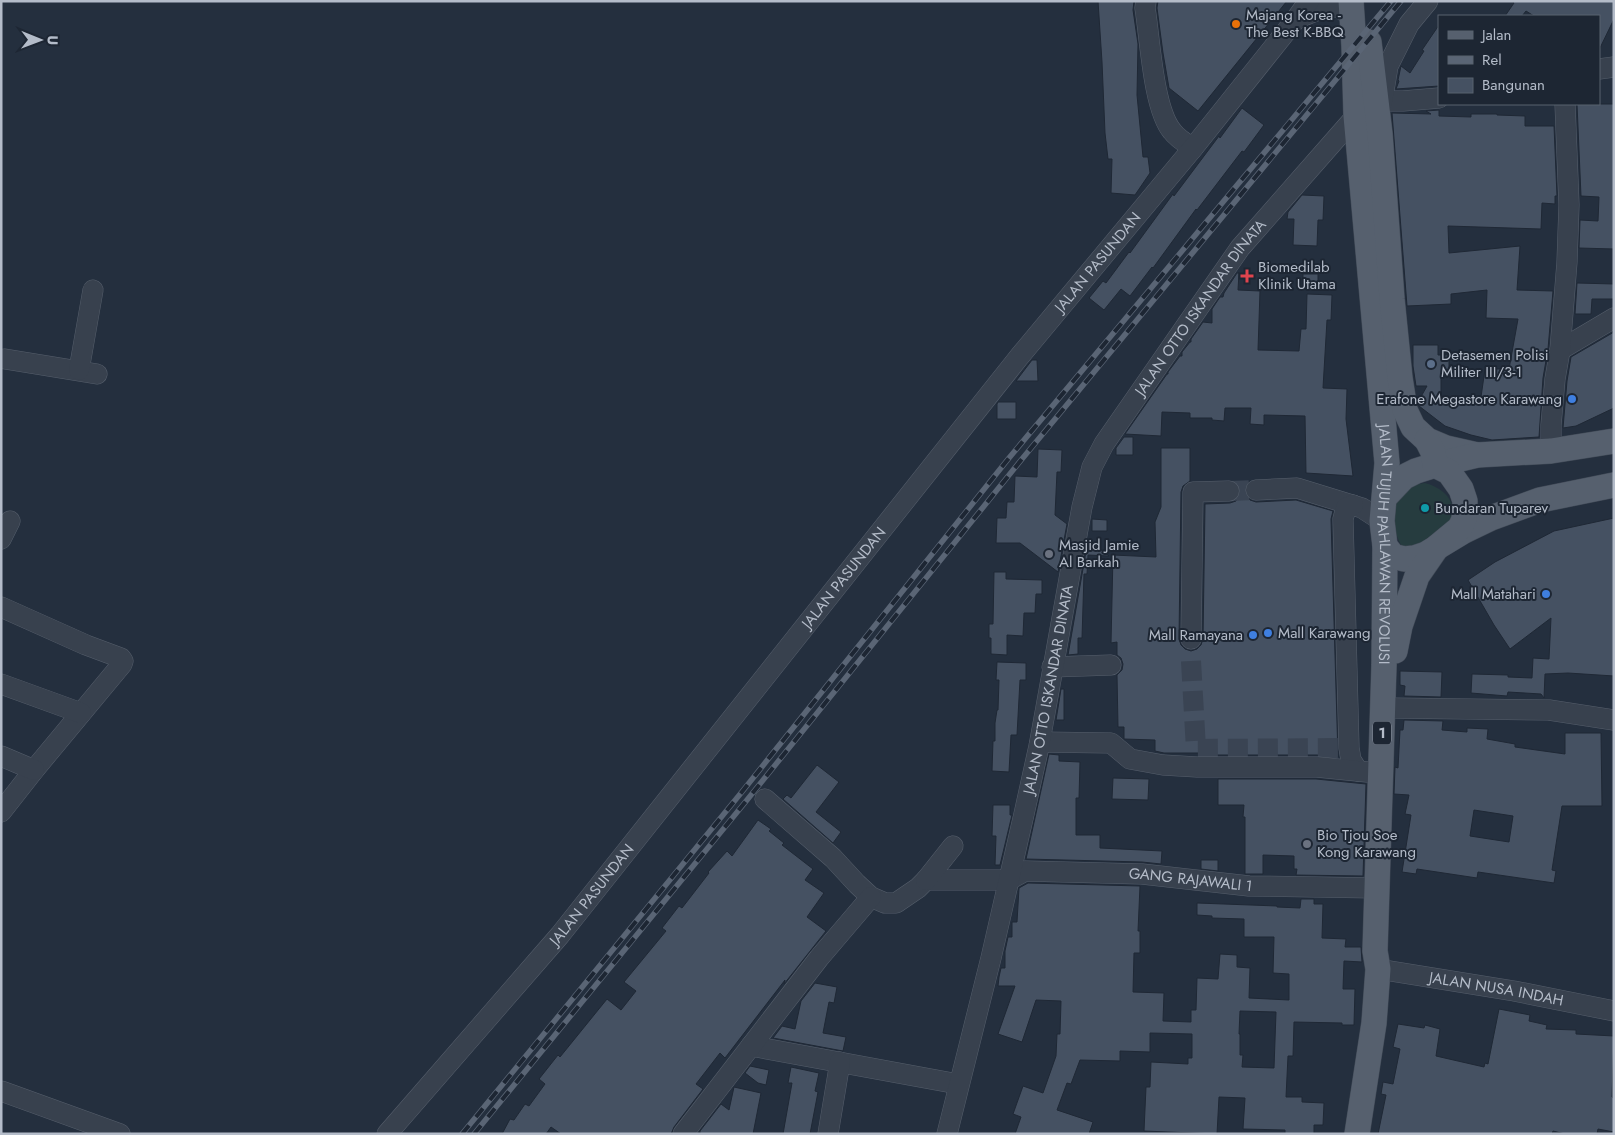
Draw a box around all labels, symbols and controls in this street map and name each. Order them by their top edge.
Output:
place label: Majang Korea - The Best K-BBQ [1246,4,1344,43]
north arrow [15,15,65,65]
legend [1438,15,1600,105]
marker: Majang Korea - The Best K-BBQ [1230,18,1242,30]
text: Jalan [1480,24,1511,46]
text: U [43,35,63,45]
text: Rel [1482,49,1502,71]
text: Bangunan [1482,74,1545,96]
street label: JALAN PASUNDAN [1048,207,1146,319]
street label: JALAN OTTO ISKANDAR DINATA [1129,214,1271,402]
place label: Biomedilab Klinik Utama [1258,256,1336,295]
marker: Biomedilab Klinik Utama [1240,269,1254,283]
place label: Detasemen Polisi Militer III/3-1 [1441,344,1549,383]
marker: Detasemen Polisi Militer III/3-1 [1425,358,1437,370]
place label: Erafone Megastore Karawang [1376,388,1562,410]
marker: Erafone Megastore Karawang [1566,393,1578,405]
street label: JALAN TUJUH PAHLAWAN REVOLUSI [1371,421,1398,664]
place label: Bundaran Tuparev [1435,497,1548,519]
marker: Bundaran Tuparev [1419,502,1431,514]
street label: JALAN PASUNDAN [795,522,891,635]
place label: Masjid Jamie Al Barkah [1059,534,1140,573]
marker: Masjid Jamie Al Barkah [1043,548,1055,560]
street label: JALAN OTTO ISKANDAR DINATA [1017,583,1079,798]
place label: Mall Matahari [1451,583,1536,605]
marker: Mall Matahari [1540,588,1552,600]
place label: Mall Karawang [1278,622,1371,644]
place label: Mall Ramayana [1149,624,1243,646]
marker: Mall Karawang [1262,627,1274,639]
marker: Mall Ramayana [1247,629,1259,641]
road number: 1 [1373,721,1391,744]
place label: Bio Tjou Soe Kong Karawang [1317,824,1416,863]
marker: Bio Tjou Soe Kong Karawang [1301,838,1313,850]
street label: JALAN PASUNDAN [543,839,639,952]
street label: GANG RAJAWALI 1 [1129,863,1254,897]
street label: JALAN NUSA INDAH [1426,966,1566,1012]

